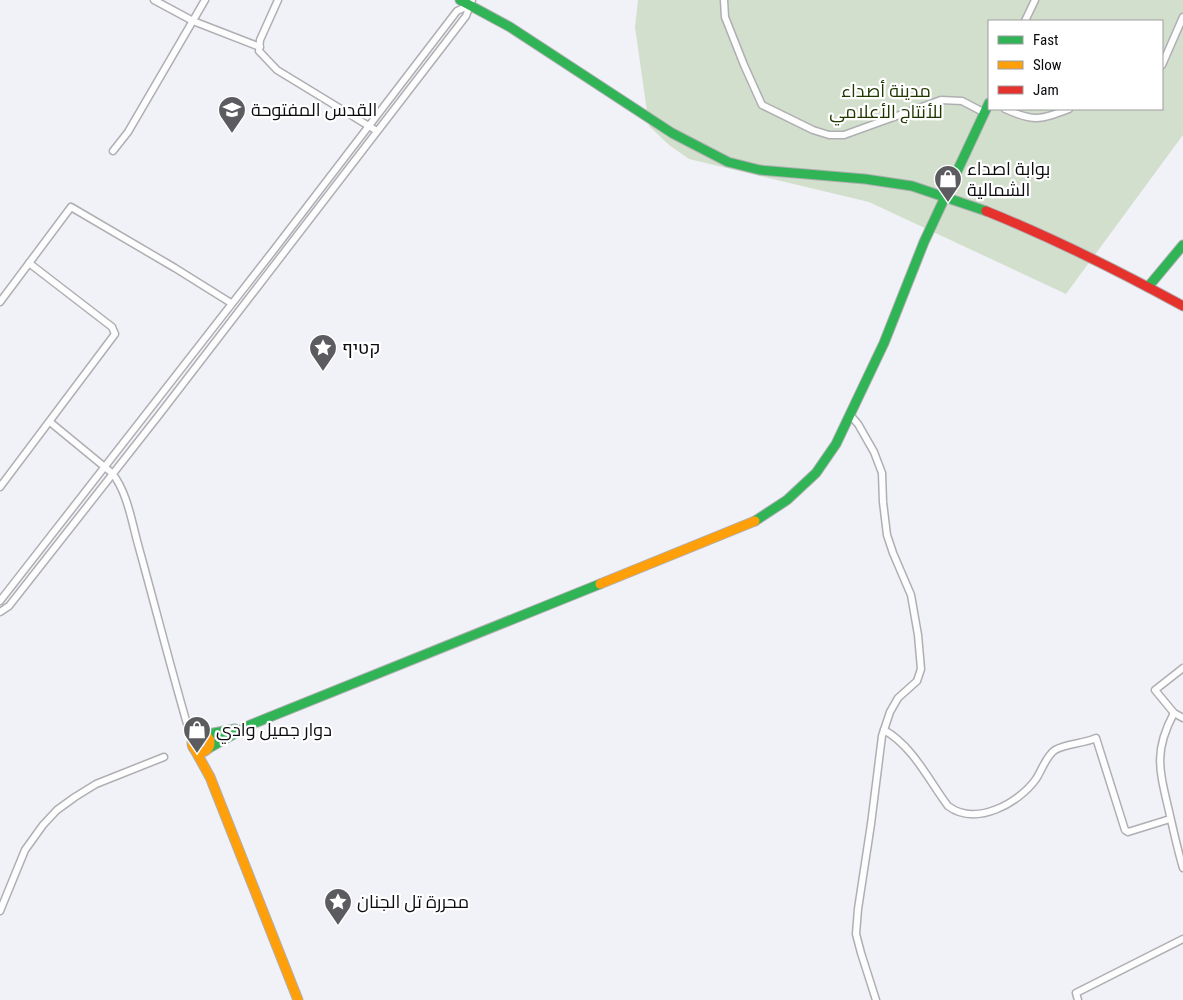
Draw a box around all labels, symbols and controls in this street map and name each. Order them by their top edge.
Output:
legend [988,20,1163,110]
text: Fast [1033,31,1058,49]
text: Slow [1033,56,1062,74]
park label: مدينة أصداء للأنتاج الأعلامي [829,80,943,126]
text: Jam [1033,81,1059,99]
school or university icon: القدس المفتوحة [217,95,247,134]
place label: القدس المفتوحة [251,99,377,121]
place label: بوابة اصداء الشمالية [967,158,1050,200]
shop icon: بوابة اصداء الشمالية [933,164,963,203]
place icon: קטיף [308,333,338,372]
place label: קטיף [342,337,380,358]
shop icon: دوار جميل وادي [182,715,212,754]
place label: دوار جميل وادي [216,719,332,744]
place icon: محررة تل الجنان [323,887,353,926]
place label: محررة تل الجنان [357,891,469,913]

